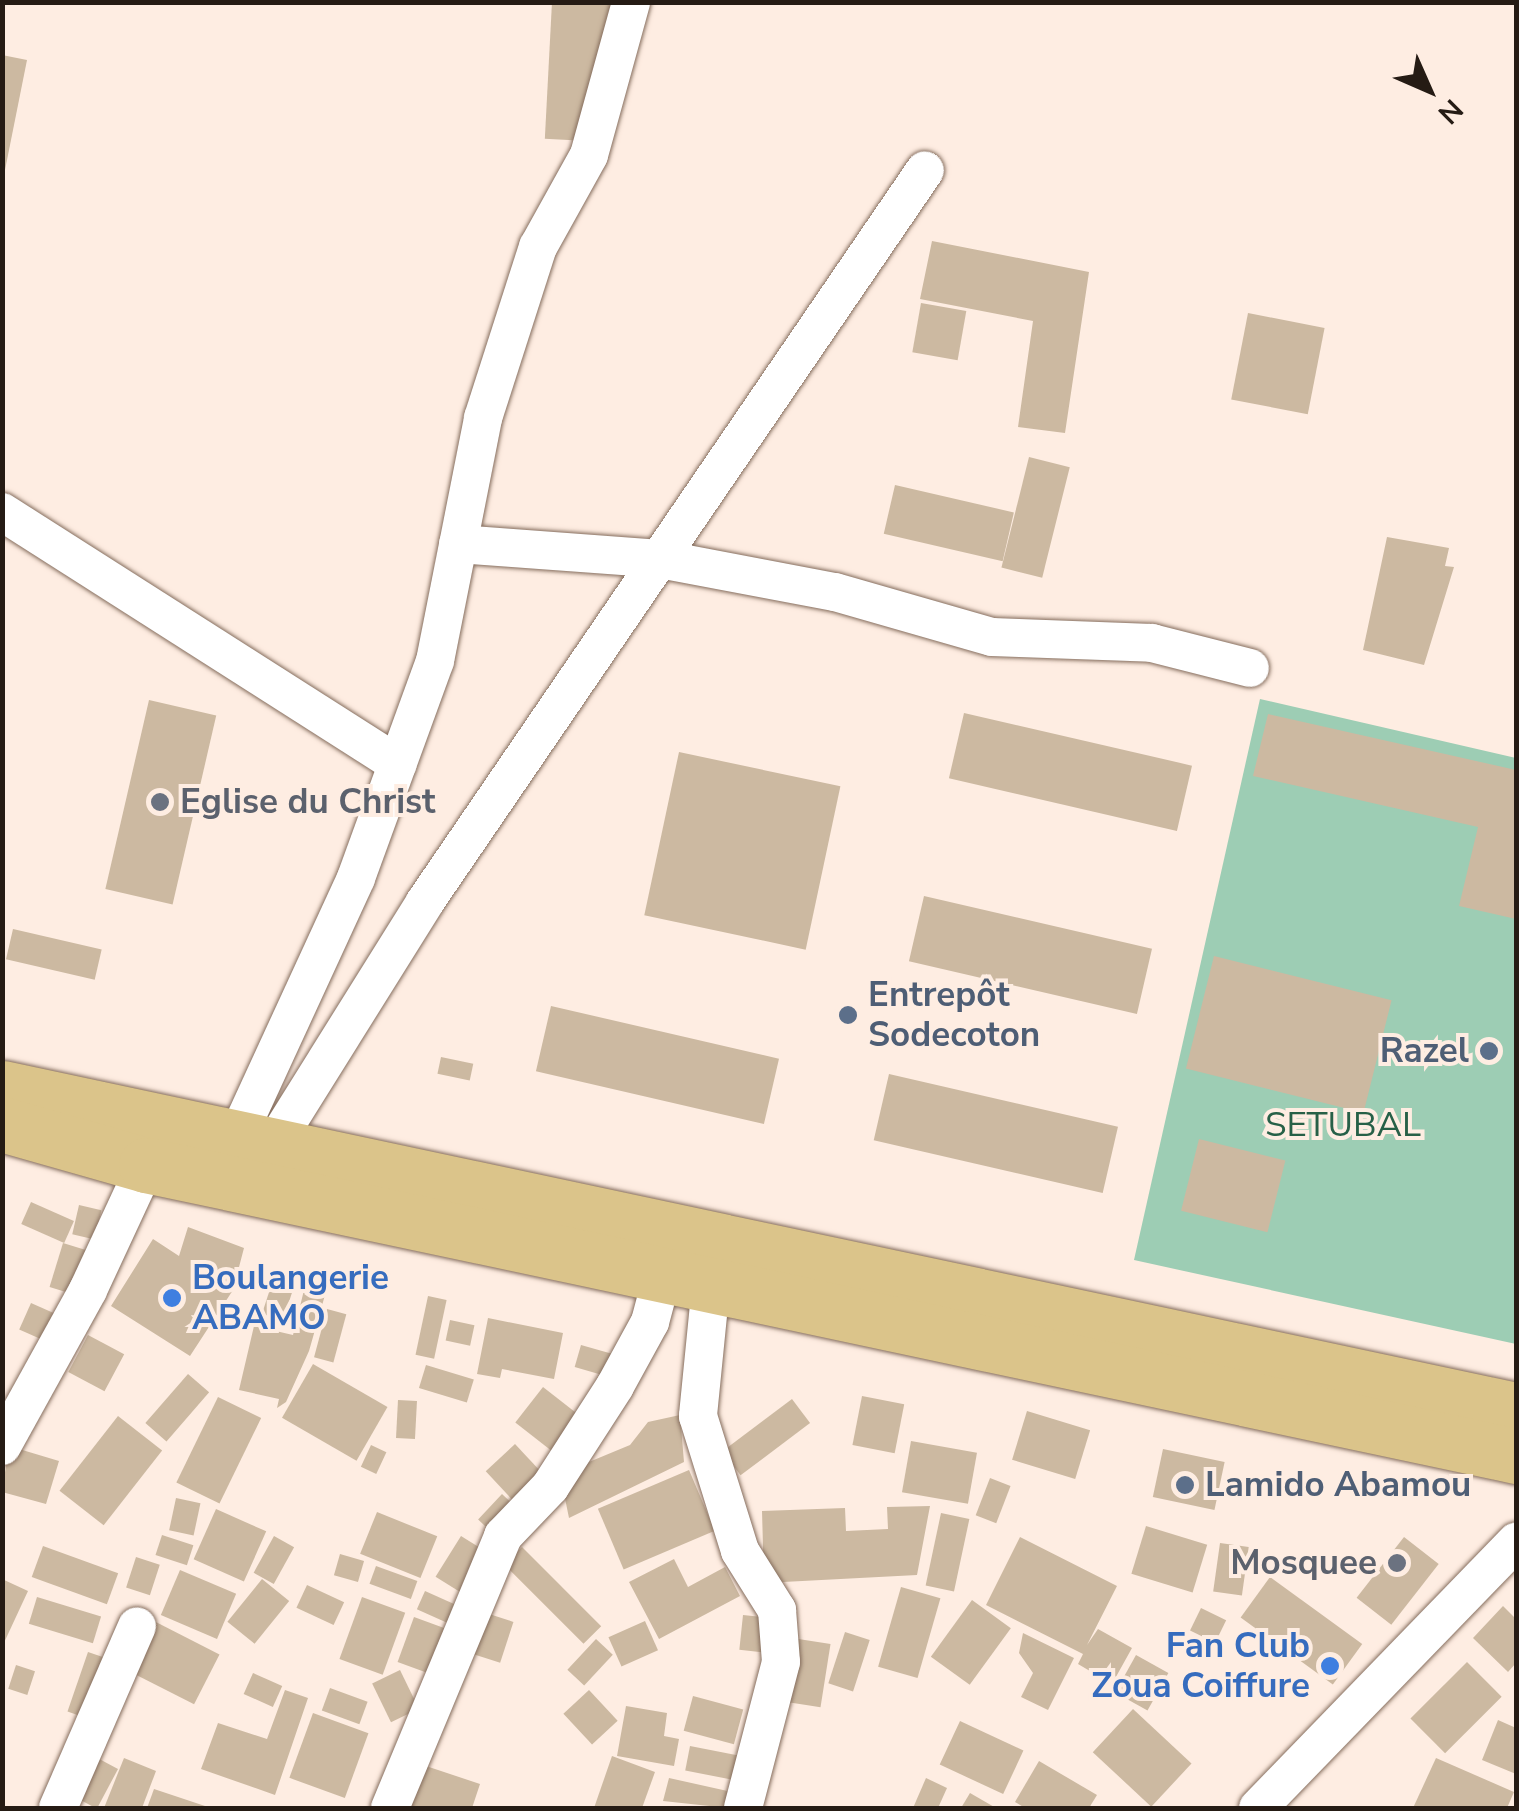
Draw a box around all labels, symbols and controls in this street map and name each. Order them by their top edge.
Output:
north arrow [1379,40,1479,140]
text: N [1429,90,1471,132]
place label: Eglise du Christ [180,781,435,823]
marker: Eglise du Christ [149,791,171,813]
place label: Entrepôt Sodecoton [868,974,1040,1056]
marker: Entrepôt Sodecoton [837,1004,859,1026]
place label: Razel [1380,1030,1469,1072]
marker: Razel [1478,1040,1500,1062]
park label: SETUBAL [1265,1104,1421,1146]
place label: Boulangerie ABAMO [192,1257,389,1339]
marker: Boulangerie ABAMO [161,1287,183,1309]
place label: Lamido Abamou [1205,1464,1471,1506]
marker: Lamido Abamou [1174,1474,1196,1496]
place label: Mosquee [1230,1542,1377,1584]
marker: Mosquee [1386,1552,1408,1574]
place label: Fan Club Zoua Coiffure [1091,1625,1310,1707]
marker: Fan Club Zoua Coiffure [1319,1655,1341,1677]

